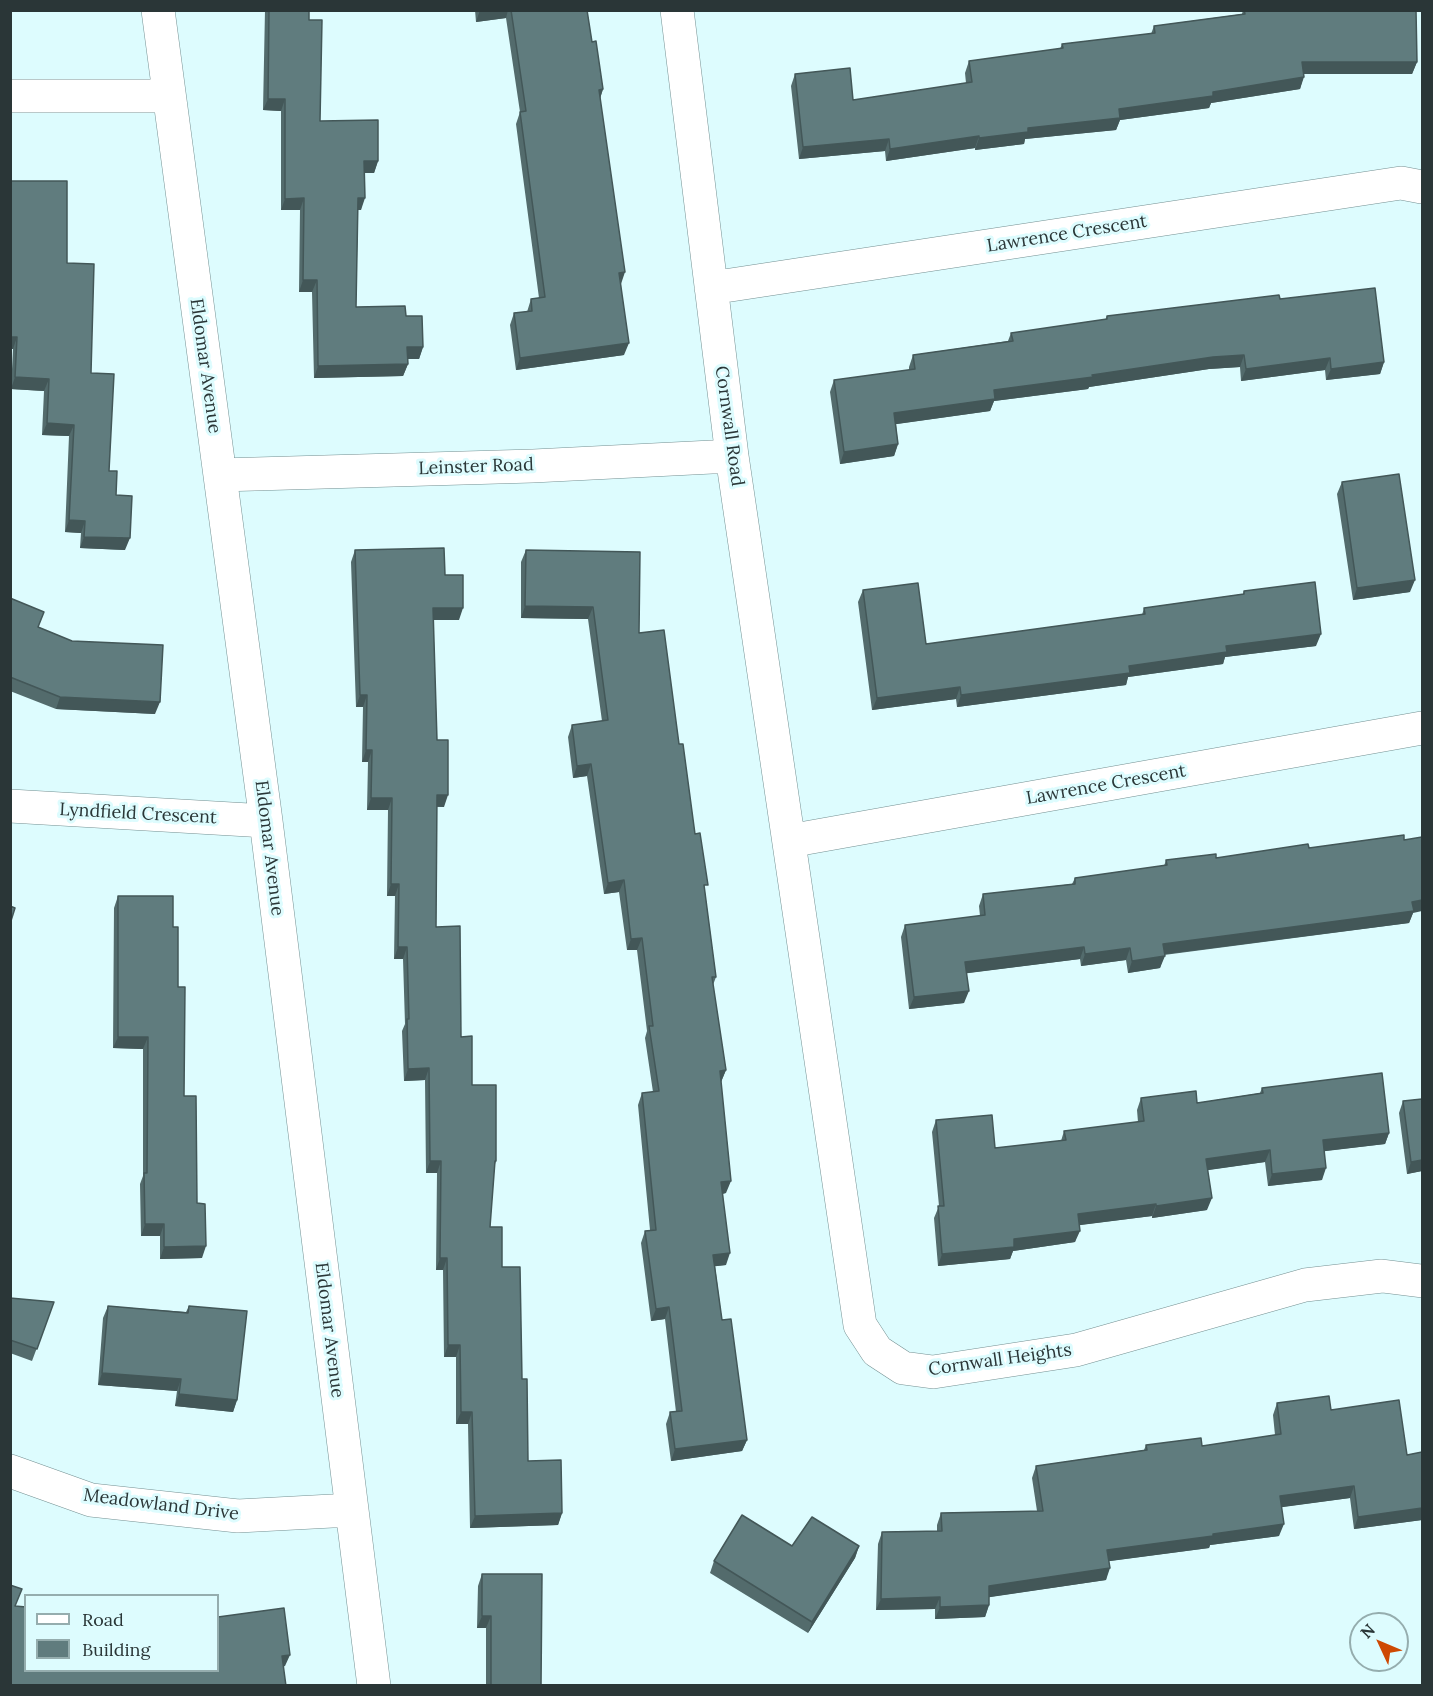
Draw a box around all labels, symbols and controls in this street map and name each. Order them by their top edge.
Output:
street label: Lawrence Crescent [985,211,1149,257]
street label: Eldomar Avenue [185,297,225,435]
street label: Cornwall Road [710,364,748,488]
street label: Leinster Road [418,454,534,480]
street label: Lawrence Crescent [1024,760,1188,810]
street label: Eldomar Avenue [250,779,288,917]
street label: Lyndfield Crescent [59,799,217,829]
street label: Eldomar Avenue [310,1261,348,1399]
street label: Cornwall Heights [927,1339,1073,1381]
street label: Meadowland Drive [82,1485,240,1525]
legend [24,1594,219,1672]
text: Road [82,1608,124,1631]
north arrow [1349,1612,1409,1672]
text: N [1356,1619,1379,1642]
text: Building [82,1638,150,1661]

